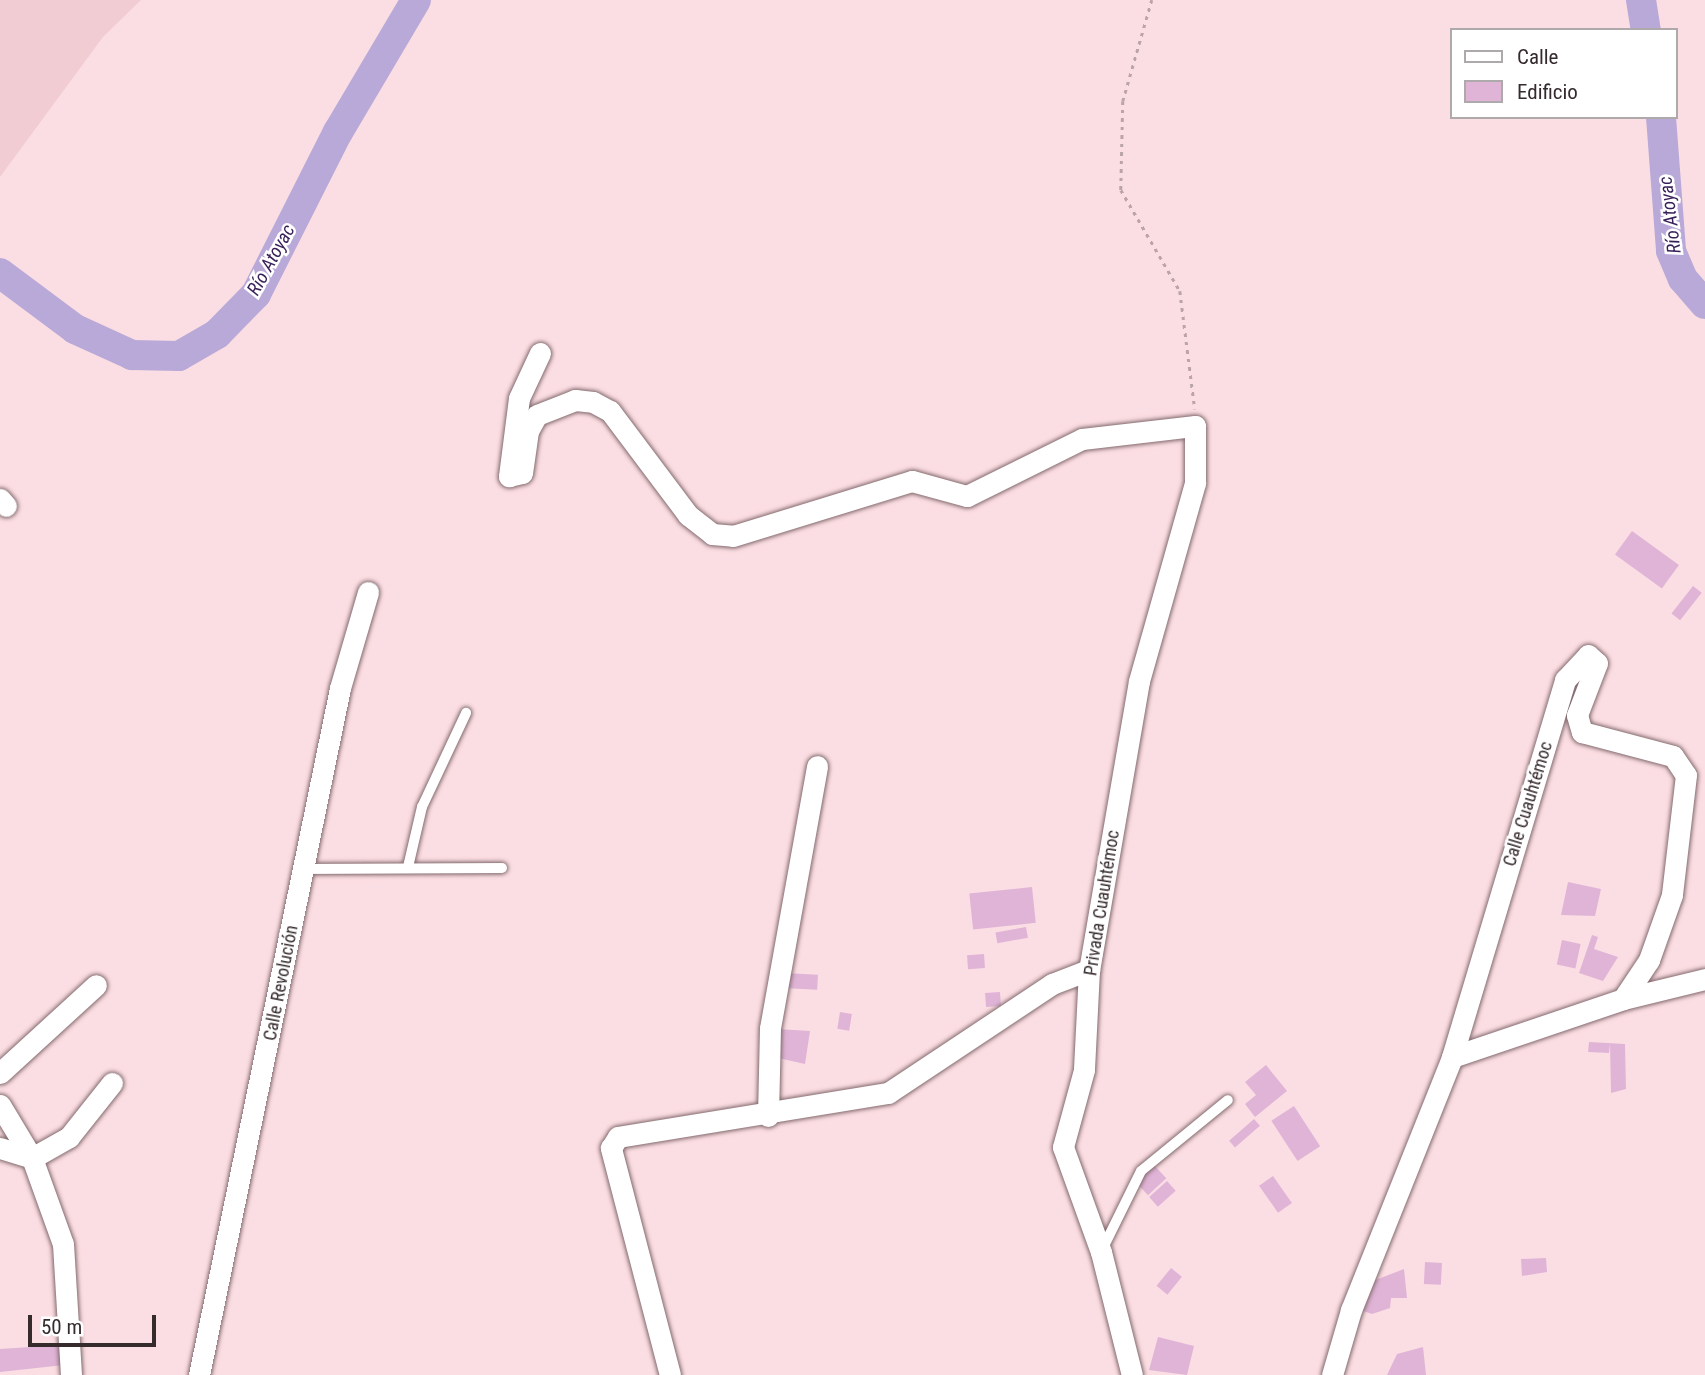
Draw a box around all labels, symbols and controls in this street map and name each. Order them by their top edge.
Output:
legend [1450,28,1677,119]
text: Calle [1517,45,1558,69]
text: Edificio [1517,80,1578,104]
water label: Río Atoyac [1654,175,1686,255]
water label: Río Atoyac [242,221,300,299]
street label: Calle Cuauhtémoc [1499,739,1557,869]
street label: Privada Cuauhtémoc [1080,829,1124,977]
street label: Calle Revolución [259,923,303,1043]
scale bar [32,1302,159,1346]
text: 50 m [41,1315,82,1339]

